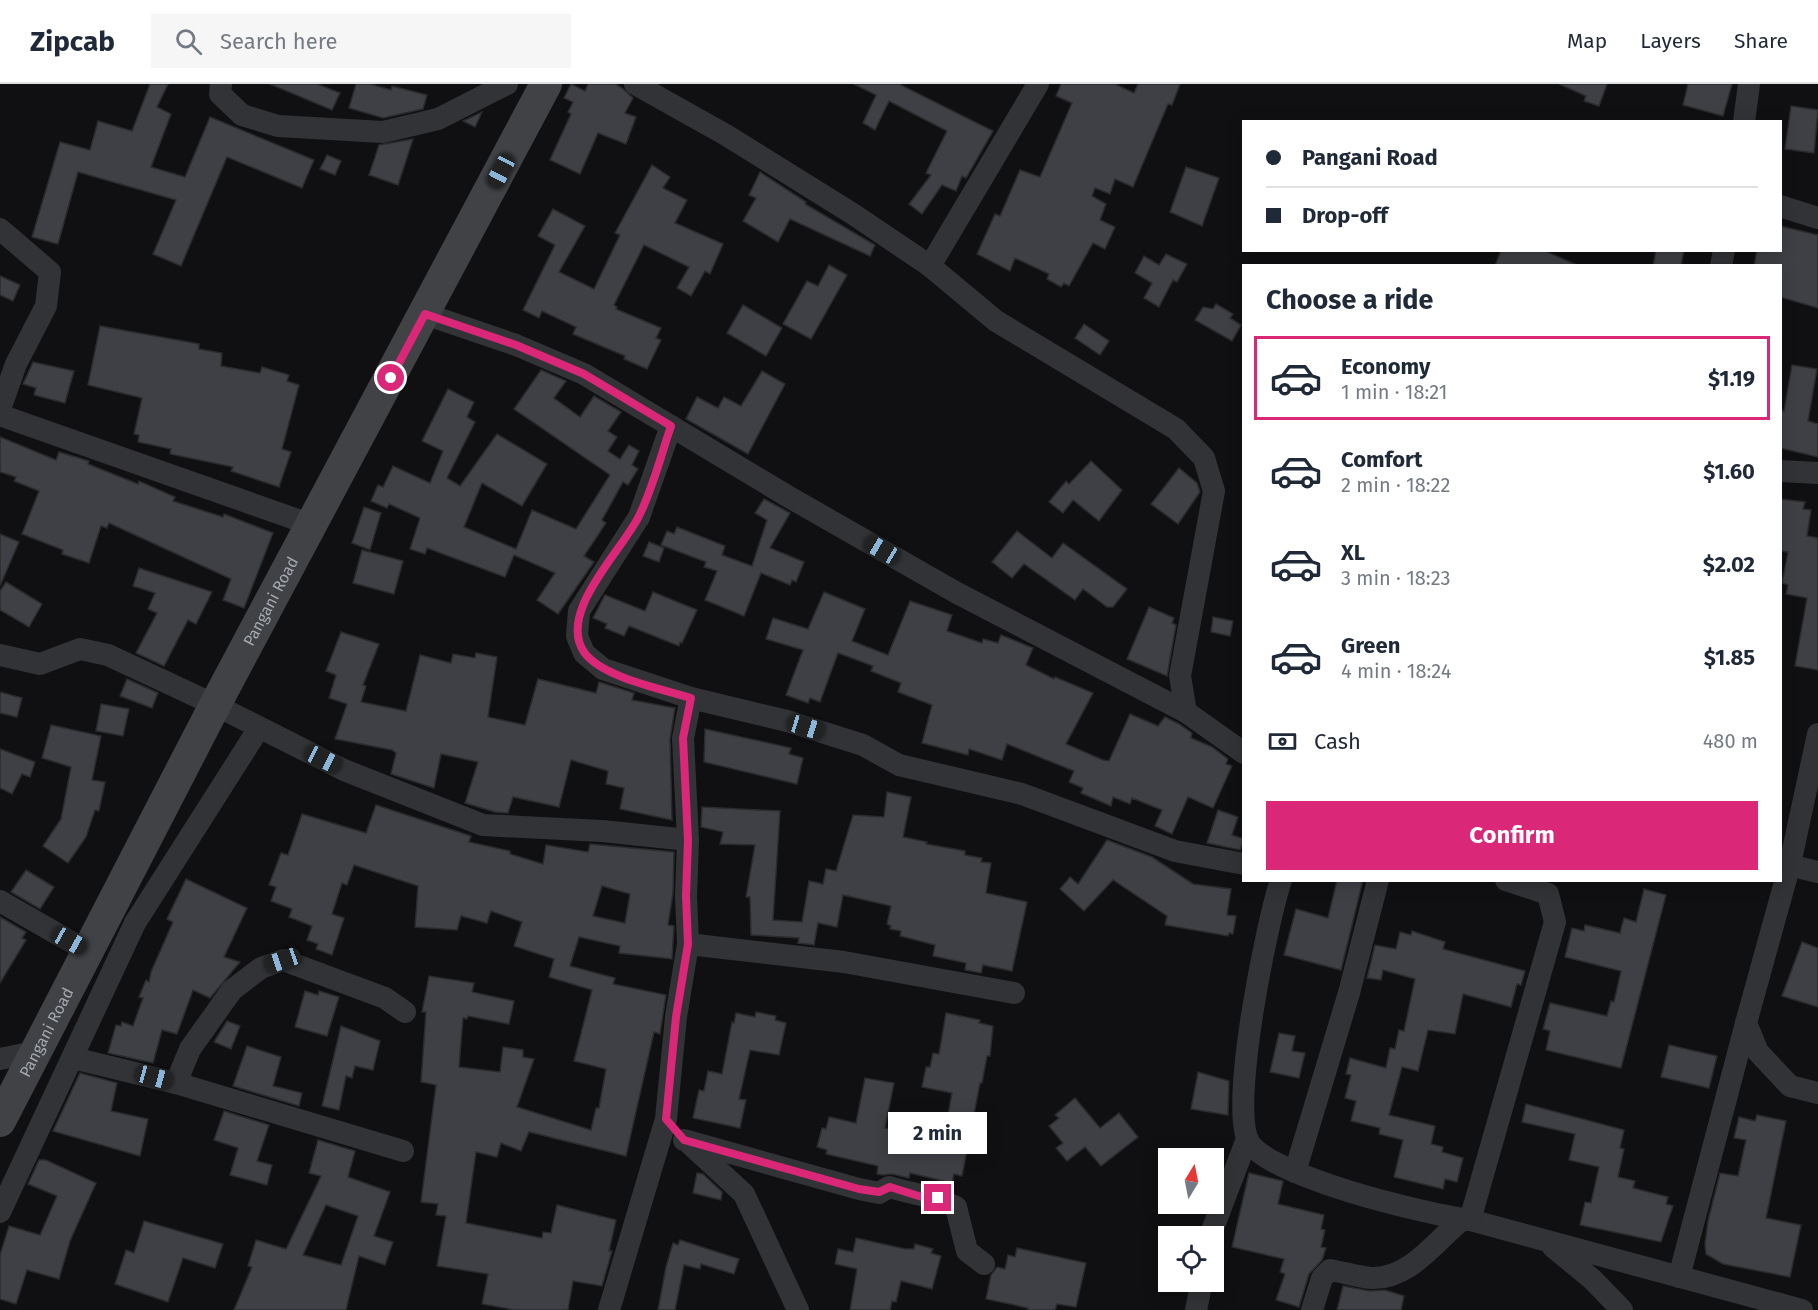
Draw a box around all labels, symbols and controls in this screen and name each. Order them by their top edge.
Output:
search box [151,14,571,68]
text: Zipcab [30,25,115,58]
icon: search [172,25,205,58]
text: Search here [220,28,338,55]
text: Map [1567,28,1607,54]
text: Layers [1640,28,1701,54]
text: Share [1734,28,1788,54]
text: Pangani Road [1302,144,1438,171]
car [485,151,517,191]
text: Drop-off [1302,202,1388,229]
text: Choose a ride [1266,284,1433,316]
icon: car [1269,351,1323,405]
text: Economy [1341,353,1430,380]
route start [377,364,404,391]
text: $1.19 [1708,365,1755,392]
text: 1 min · 18:21 [1341,380,1447,404]
icon: car [1269,444,1323,498]
text: Comfort [1341,446,1422,473]
text: $1.60 [1703,458,1755,485]
text: 2 min · 18:22 [1341,473,1450,497]
car [862,533,902,567]
icon: car [1269,537,1323,591]
text: XL [1341,539,1365,566]
text: $2.02 [1703,551,1755,578]
street label: Pangani Road [239,553,302,649]
text: 3 min · 18:23 [1341,566,1450,590]
icon: car [1269,630,1323,684]
text: Green [1341,632,1400,659]
text: $1.85 [1704,644,1755,671]
text: 4 min · 18:24 [1341,659,1451,683]
car [786,713,826,741]
icon: cash [1266,725,1299,758]
text: Cash [1314,728,1361,755]
text: 480 m [1703,729,1758,753]
car [303,743,343,775]
button: Confirm [1266,801,1758,870]
car [50,924,90,958]
car [263,946,303,974]
street label: Pangani Road [15,984,77,1080]
car [134,1064,174,1090]
callout: 2 min [888,1111,988,1153]
text: 2 min [913,1121,962,1145]
north arrow [1158,1148,1224,1214]
map controls [1158,1148,1224,1292]
route end [924,1184,951,1211]
button: locate [1158,1226,1224,1292]

